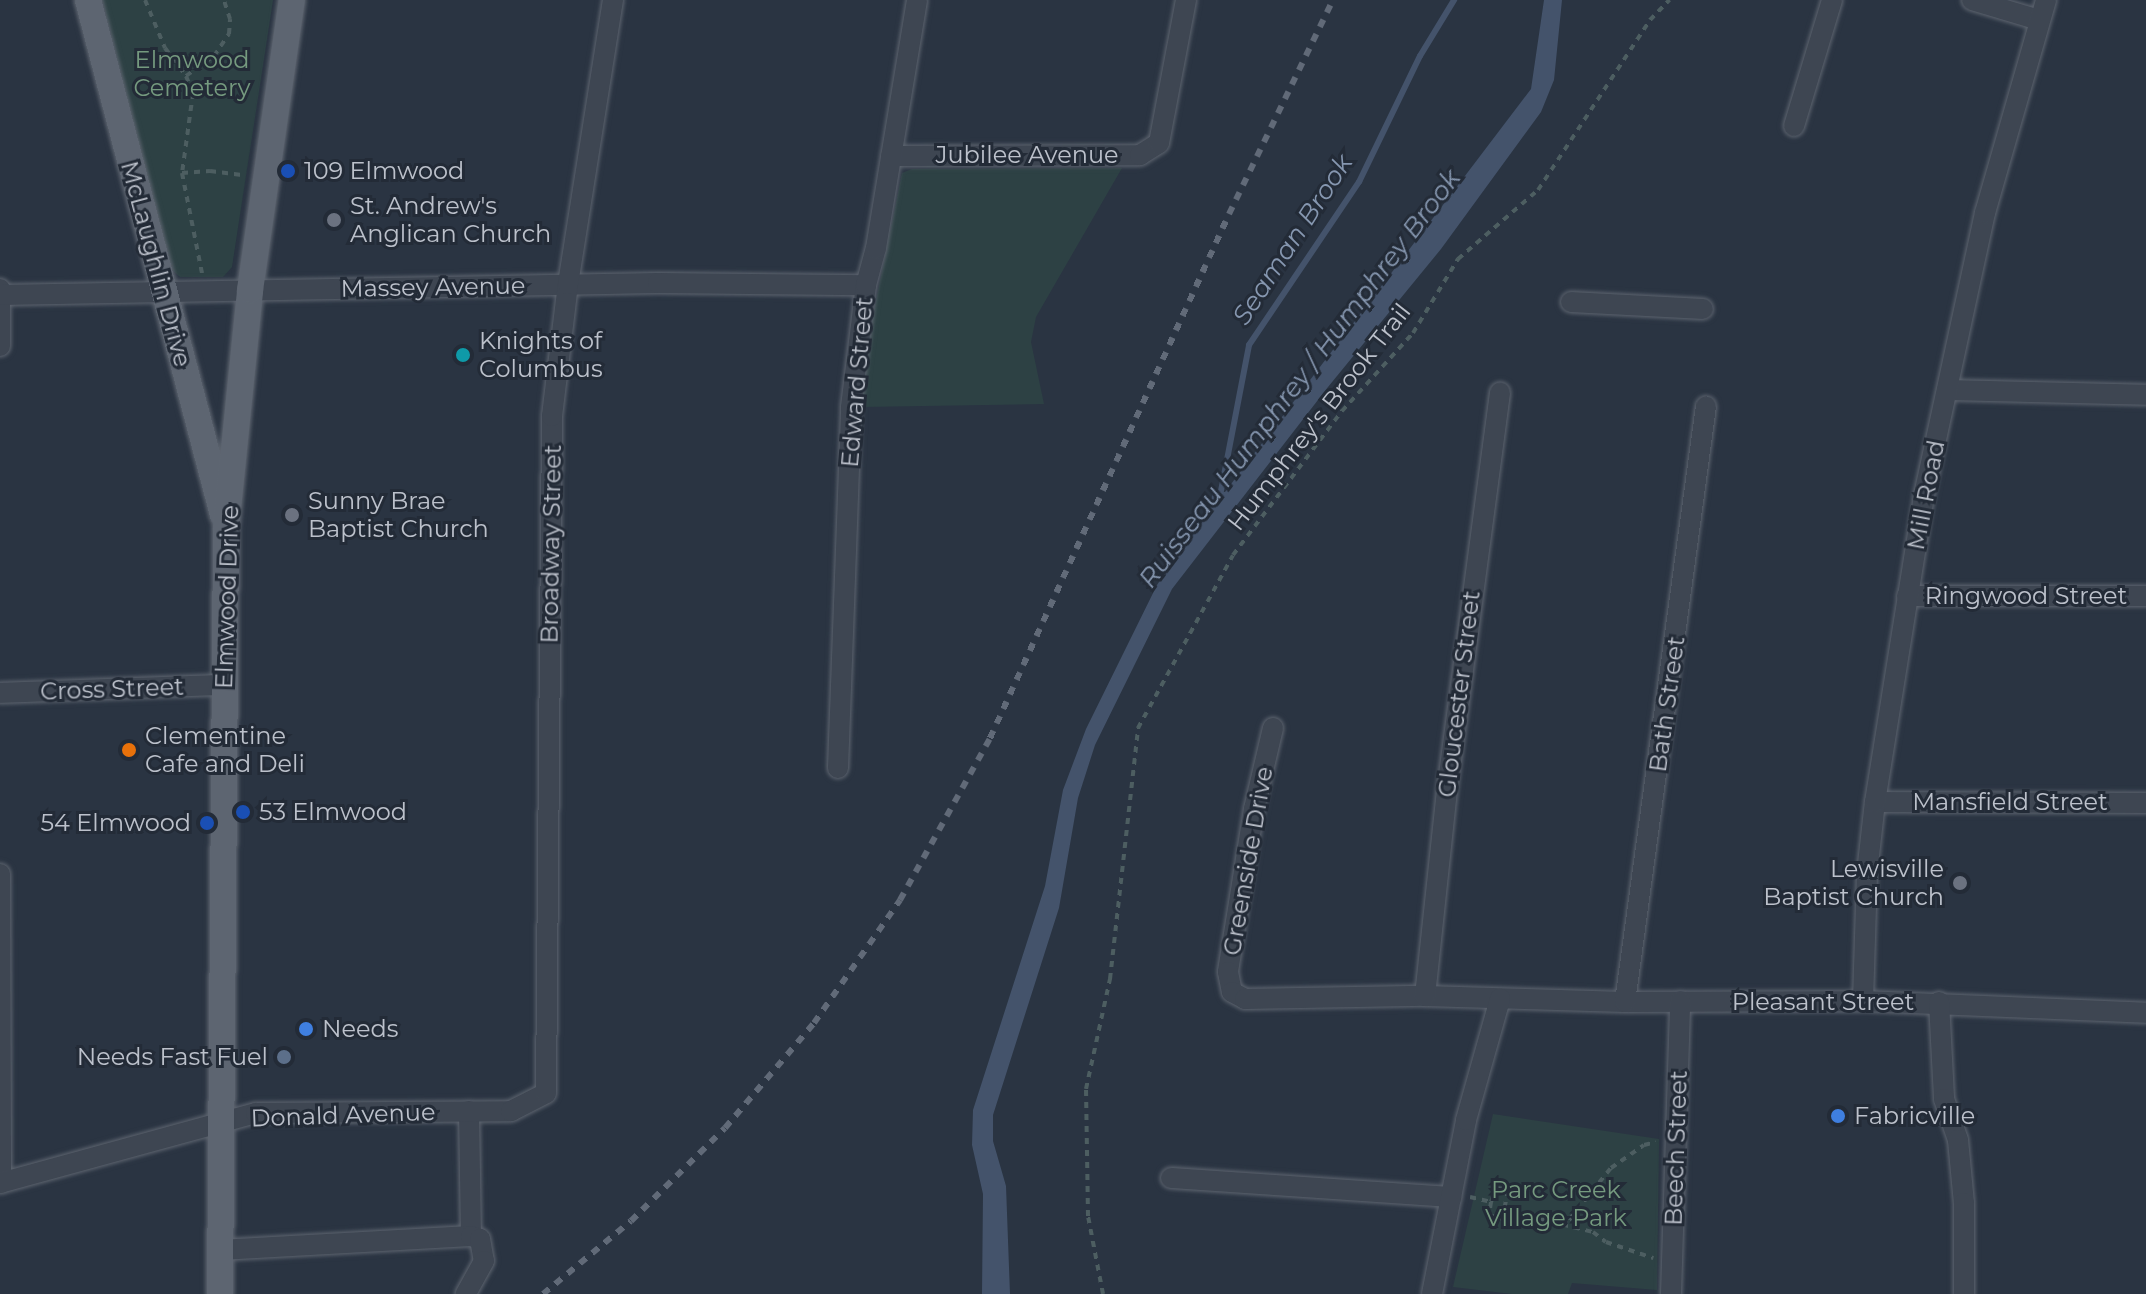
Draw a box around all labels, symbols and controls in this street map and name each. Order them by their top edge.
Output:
park label: Elmwood Cemetery [133,46,251,102]
street label: Jubilee Avenue [935,141,1119,169]
water label: Seaman Brook [1226,149,1360,331]
place label: 109 Elmwood [304,157,464,185]
street label: McLaughlin Drive [115,158,197,370]
marker: 109 Elmwood [279,162,297,180]
water label: Ruisseau Humphrey / Humphrey Brook [1132,164,1468,594]
place label: St. Andrew's Anglican Church [350,192,551,248]
marker: St. Andrew's Anglican Church [325,211,343,229]
street label: Massey Avenue [340,271,526,303]
street label: Edward Street [835,295,879,469]
street label: Humphrey's Brook Trail [1221,298,1417,536]
place label: Knights of Columbus [479,327,603,383]
marker: Knights of Columbus [454,346,472,364]
street label: Mill Road [1901,438,1951,552]
street label: Broadway Street [535,444,567,644]
place label: Sunny Brae Baptist Church [308,487,489,543]
street label: Elmwood Drive [209,505,245,689]
marker: Sunny Brae Baptist Church [283,506,301,524]
street label: Ringwood Street [1925,582,2127,610]
street label: Gloucester Street [1432,589,1486,799]
street label: Bath Street [1643,634,1691,774]
street label: Cross Street [40,672,184,706]
place label: Clementine Cafe and Deli [145,722,305,778]
marker: Clementine Cafe and Deli [120,741,138,759]
street label: Greenside Drive [1217,764,1279,958]
street label: Mansfield Street [1912,788,2108,816]
place label: 53 Elmwood [259,798,407,826]
marker: 53 Elmwood [234,803,252,821]
place label: 54 Elmwood [40,809,191,837]
marker: 54 Elmwood [198,814,216,832]
place label: Lewisville Baptist Church [1763,855,1944,911]
marker: Lewisville Baptist Church [1951,874,1969,892]
street label: Pleasant Street [1732,988,1914,1016]
place label: Needs [322,1015,398,1043]
marker: Needs [297,1020,315,1038]
place label: Needs Fast Fuel [77,1043,268,1071]
marker: Needs Fast Fuel [275,1048,293,1066]
street label: Beech Street [1659,1070,1693,1226]
street label: Donald Avenue [250,1097,436,1133]
place label: Fabricville [1854,1102,1975,1130]
marker: Fabricville [1829,1107,1847,1125]
park label: Parc Creek Village Park [1485,1176,1627,1232]

